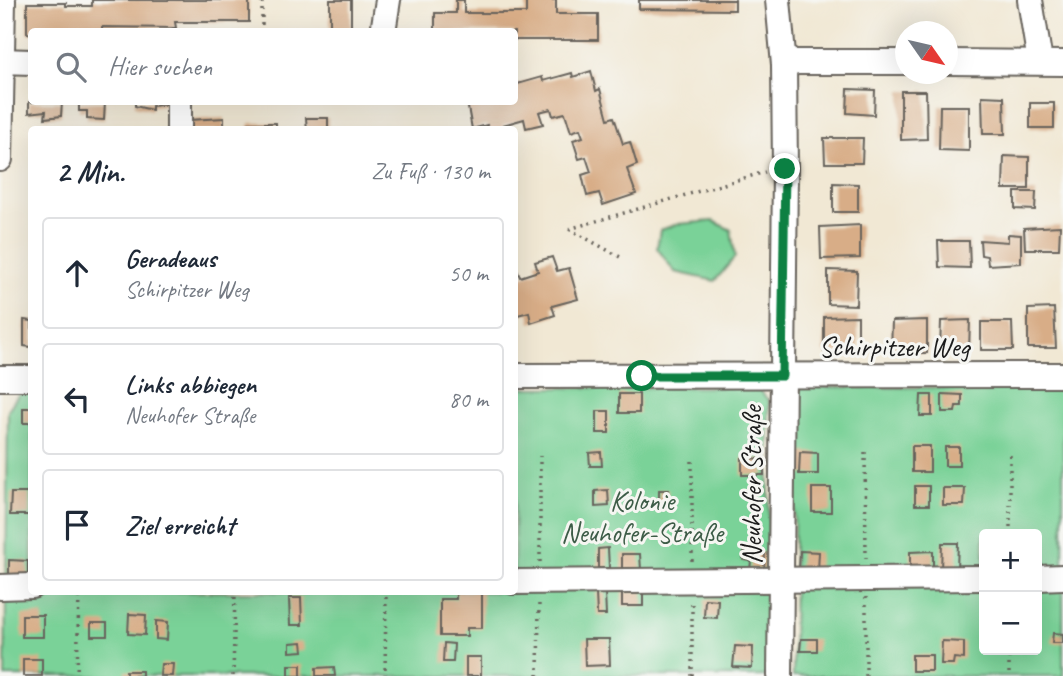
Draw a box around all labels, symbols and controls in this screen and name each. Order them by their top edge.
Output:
north arrow [895,21,958,84]
search box [28,28,518,105]
icon: search [52,48,90,86]
text: Hier suchen [108,50,212,83]
text: 2 Min. [56,153,125,191]
route end [769,153,800,184]
text: Zu Fuß · 130 m [371,157,490,186]
text: Geradeaus [125,242,216,275]
icon: ahead [58,254,96,292]
text: 50 m [449,259,488,288]
text: Schirpitzer Weg [125,275,249,304]
street label: Schirpitzer Weg [819,329,971,364]
route start [626,360,657,391]
text: Links abbiegen [125,368,256,401]
icon: left [58,380,96,418]
text: 80 m [449,385,488,414]
text: Neuhofer Straße [125,401,255,430]
street label: Neuhofer Straße [734,404,769,564]
park label: Kolonie Neuhofer-Straße [561,483,725,550]
icon: arrive [58,506,96,544]
text: Ziel erreicht [125,509,235,542]
map controls [979,529,1042,655]
button: + [979,529,1042,592]
button: − [979,592,1042,655]

